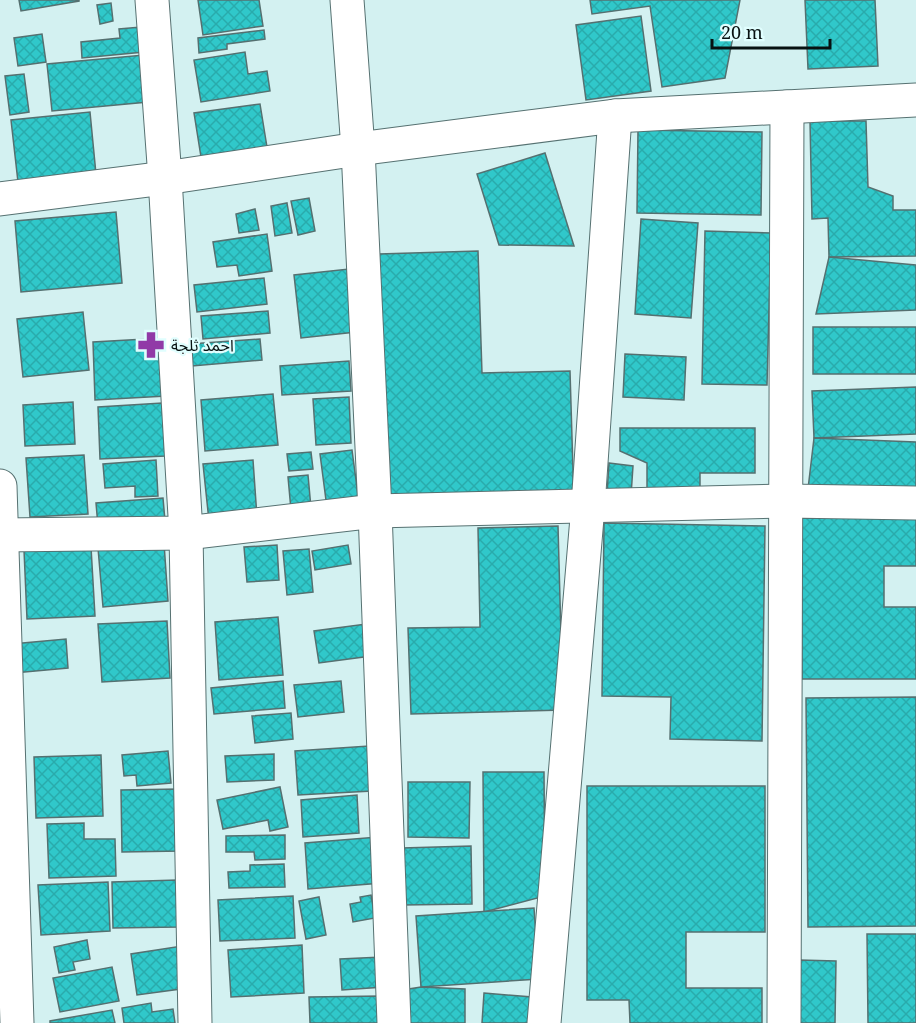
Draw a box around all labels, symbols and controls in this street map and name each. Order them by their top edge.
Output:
scale bar [712,12,830,50]
text: 20 m [721,20,763,44]
pharmacy icon: احمد ثلجة [136,330,166,360]
place label: احمد ثلجة [171,334,234,356]

